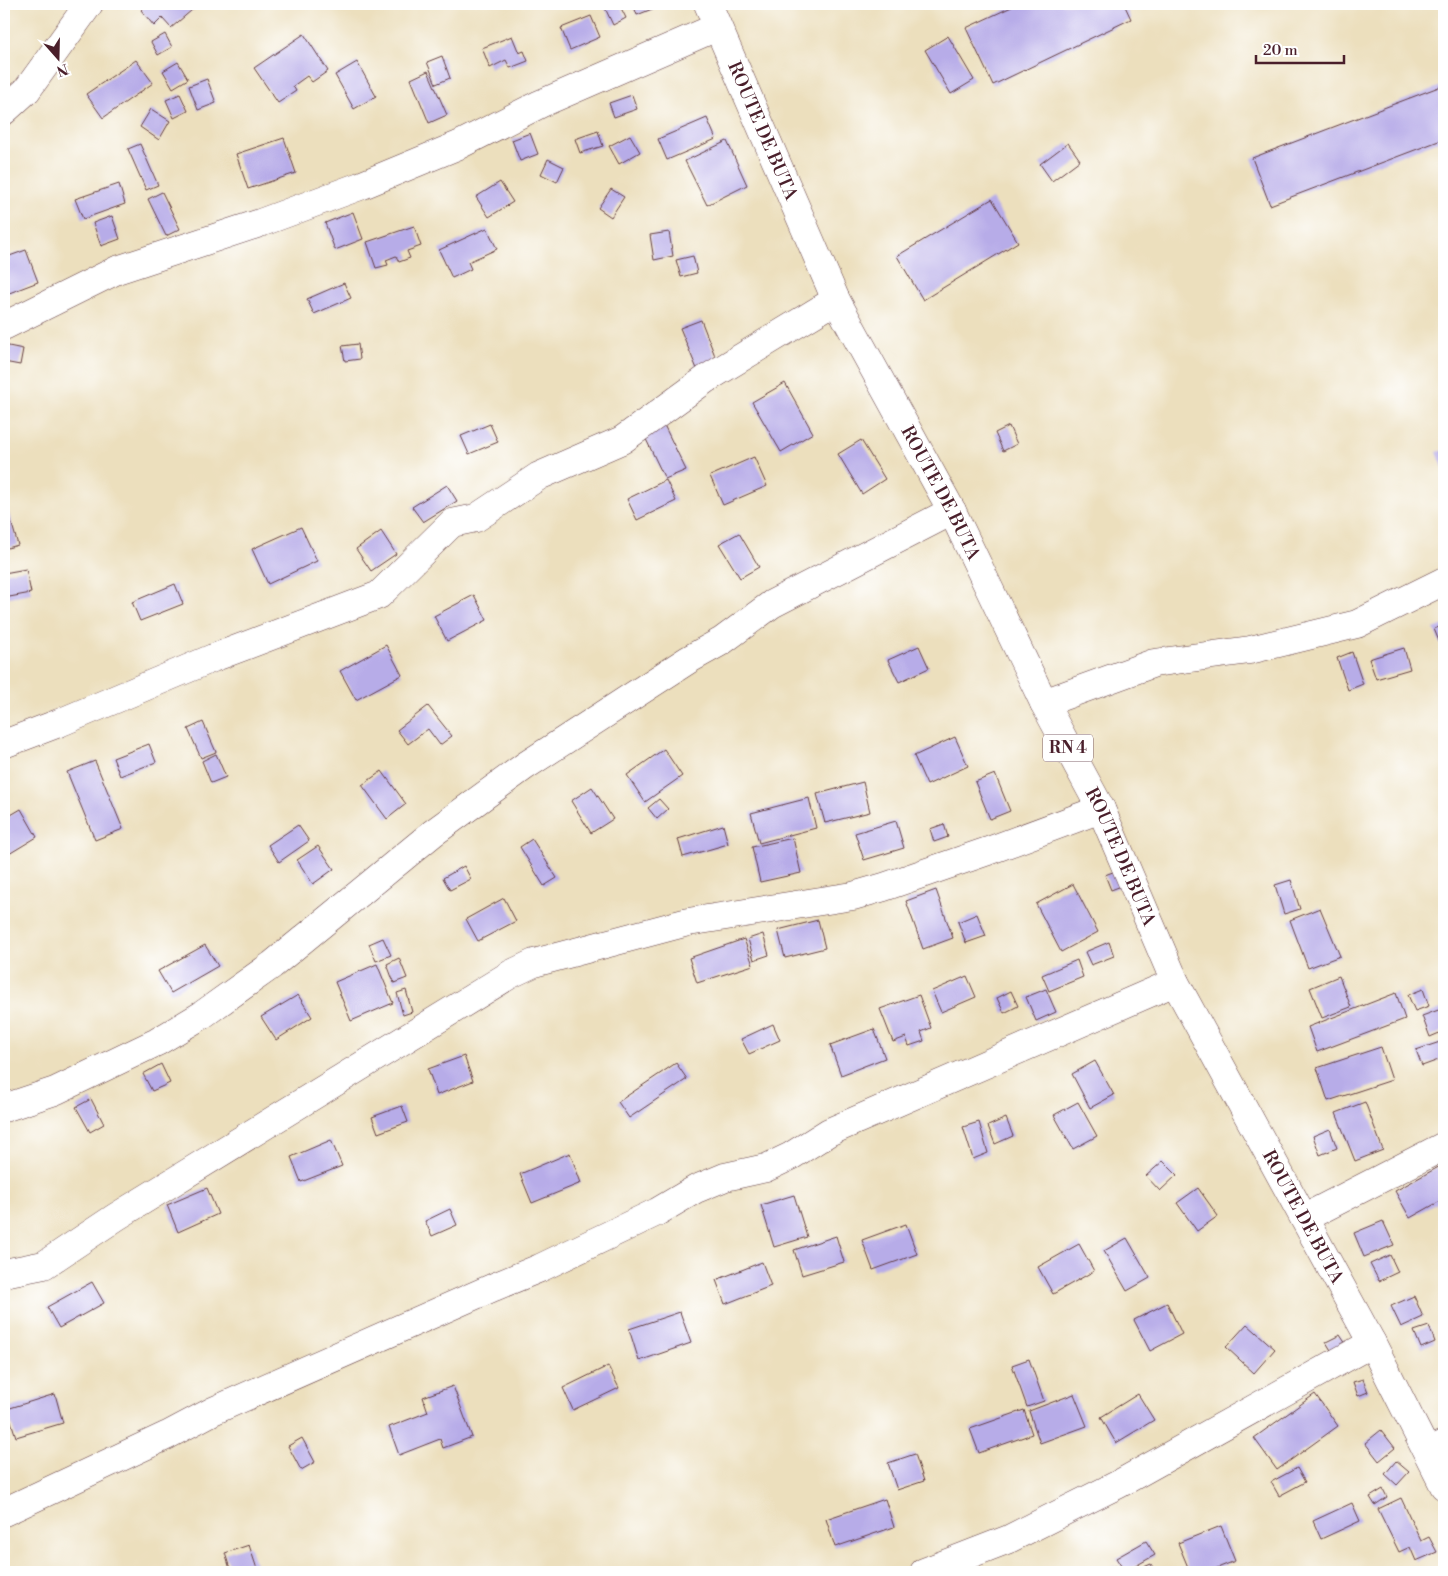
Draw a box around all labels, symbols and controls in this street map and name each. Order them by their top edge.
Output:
north arrow [32,32,82,82]
scale bar [1256,32,1343,64]
text: 20 m [1263,41,1298,60]
street label: ROUTE DE BUTA [723,58,803,204]
text: N [54,59,70,80]
street label: ROUTE DE BUTA [896,422,986,564]
road number: RN 4 [1043,734,1093,761]
street label: ROUTE DE BUTA [1080,783,1161,930]
street label: ROUTE DE BUTA [1257,1146,1349,1288]

